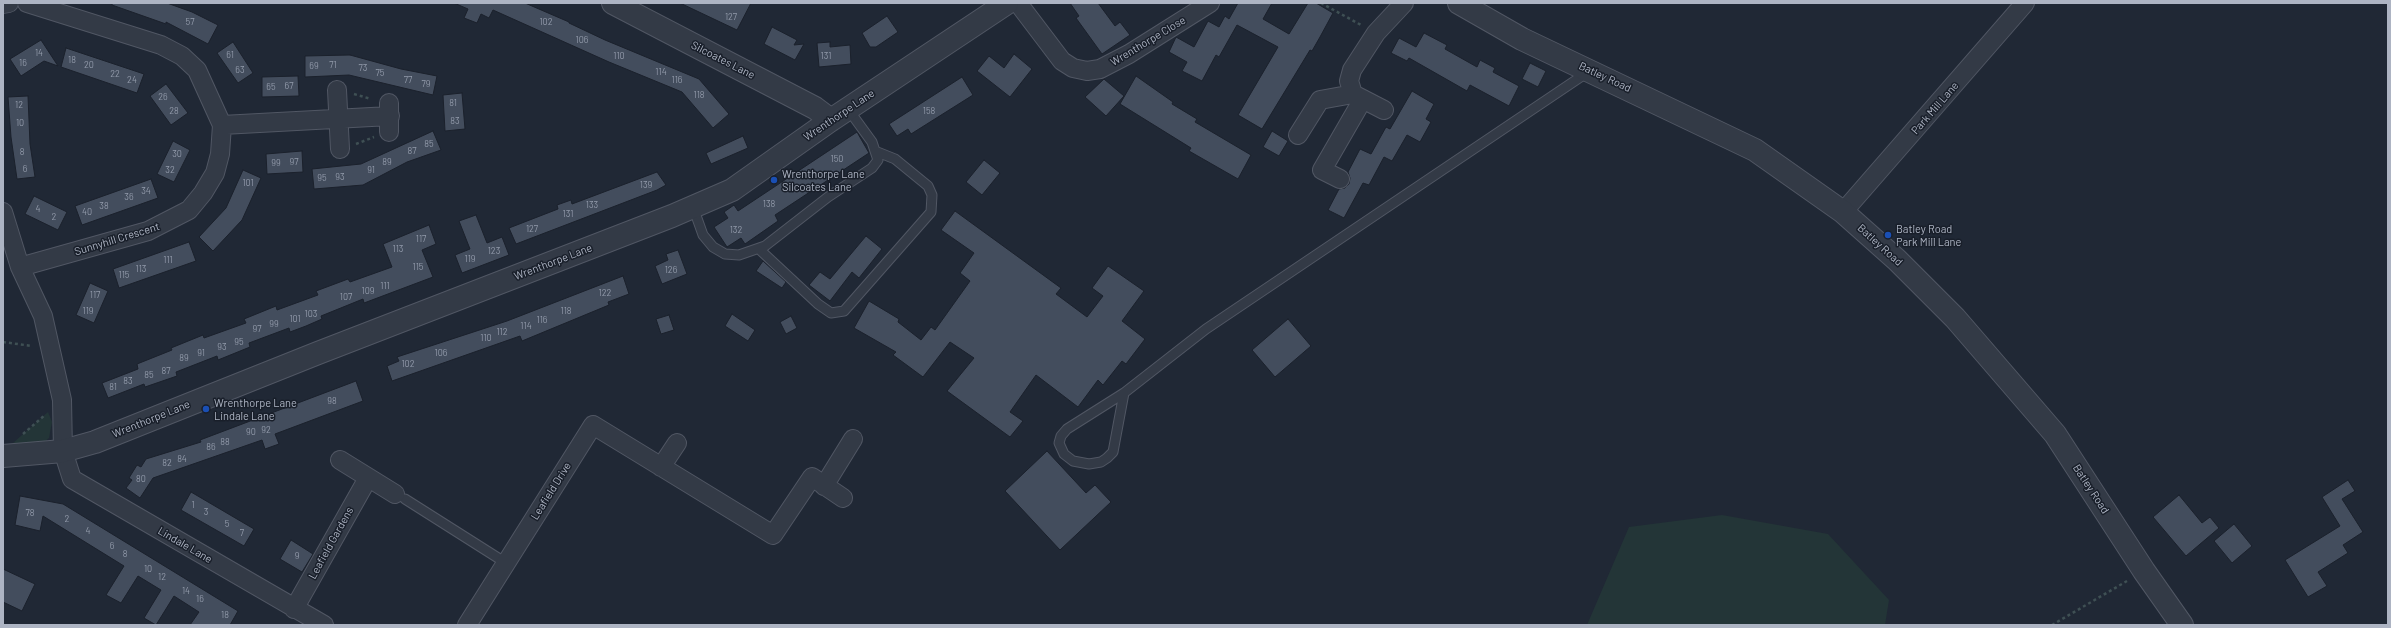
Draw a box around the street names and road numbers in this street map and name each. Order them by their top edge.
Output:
street label: Wrenthorpe Close [1108,13,1188,69]
street label: Silcoates Lane [689,38,757,82]
street label: Batley Road [1577,59,1633,95]
street label: Park Mill Lane [1909,79,1961,137]
street label: Wrenthorpe Lane [801,86,877,144]
street label: Sunnyhill Crescent [73,220,161,258]
street label: Batley Road [1855,221,1905,269]
street label: Wrenthorpe Lane [512,241,594,283]
street label: Wrenthorpe Lane [110,397,192,441]
street label: Leafield Drive [528,460,574,522]
street label: Batley Road [2070,462,2112,516]
street label: Leafield Gardens [306,505,356,581]
street label: Lindale Lane [155,524,215,566]

